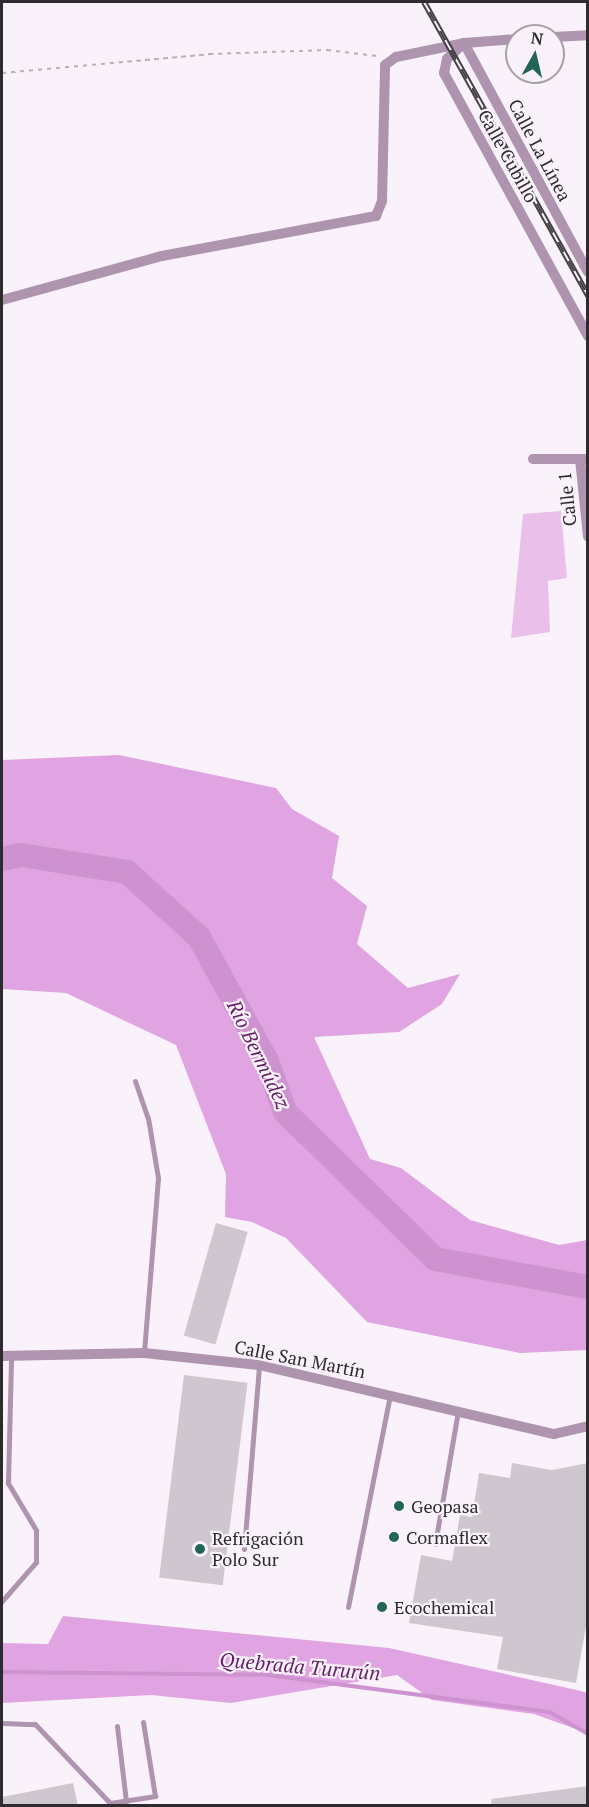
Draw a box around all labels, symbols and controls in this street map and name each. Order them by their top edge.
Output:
north arrow [505,24,565,84]
text: N [530,26,545,50]
street label: Calle La Línea [504,95,576,205]
street label: Calle Cubillo [474,106,542,206]
street label: Calle 1 [553,471,581,527]
water label: Río Bermúdez [222,996,296,1112]
street label: Calle San Martín [233,1336,367,1382]
place label: Geopasa [411,1495,479,1517]
marker: Geopasa [392,1499,406,1513]
place label: Cormaflex [406,1526,488,1548]
place label: Refrigación Polo Sur [212,1528,304,1570]
marker: Cormaflex [387,1530,401,1544]
marker: Refrigación Polo Sur [193,1542,207,1556]
place label: Ecochemical [394,1596,494,1618]
marker: Ecochemical [375,1600,389,1614]
water label: Quebrada Tururún [219,1647,381,1685]

